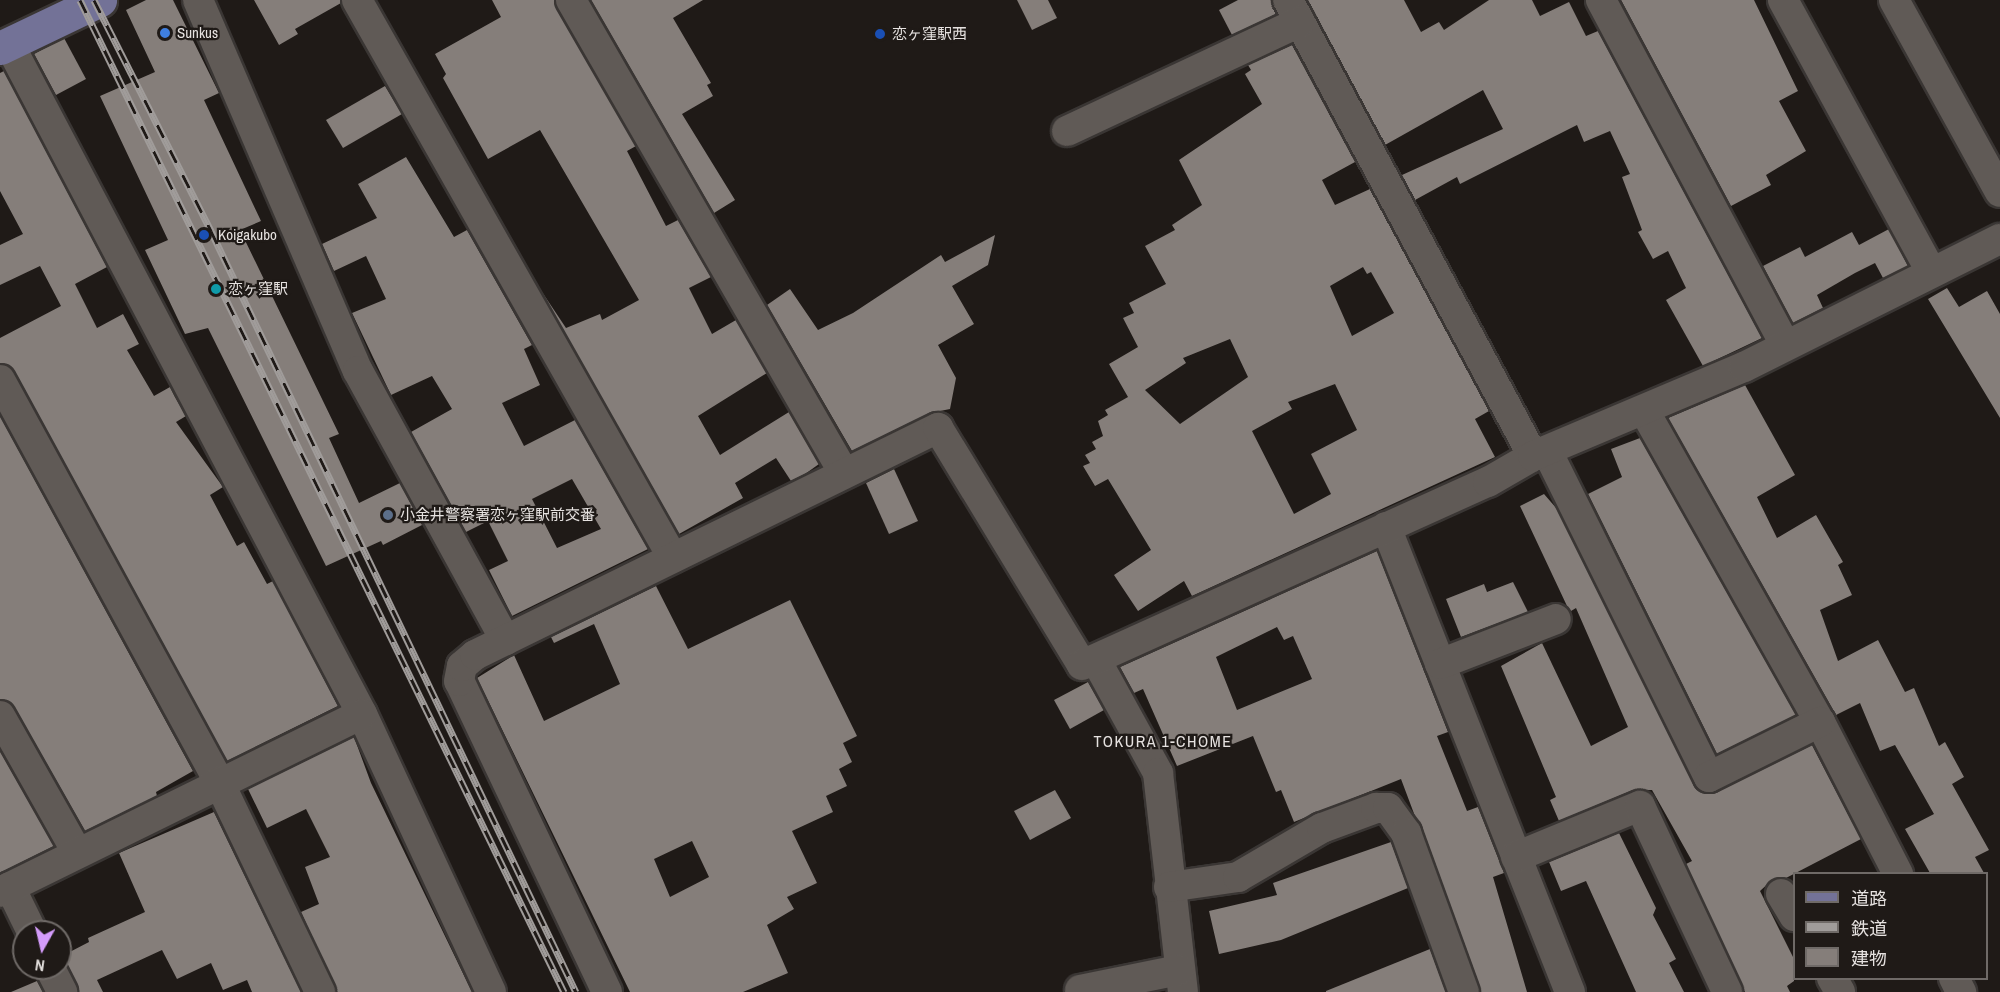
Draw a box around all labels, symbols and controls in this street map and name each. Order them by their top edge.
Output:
place label: Sunkus [177,24,218,42]
place label: 恋ヶ窪駅西 [892,25,967,43]
marker: Sunkus [158,26,172,40]
marker: 恋ヶ窪駅西 [873,27,887,41]
marker: Koigakubo [195,226,213,244]
place label: Koigakubo [218,226,277,244]
place label: 恋ヶ窪駅 [228,280,288,298]
marker: 恋ヶ窪駅 [209,282,223,296]
place label: 小金井警察署恋ヶ窪駅前交番 [400,506,595,524]
marker: 小金井警察署恋ヶ窪駅前交番 [381,508,395,522]
district label: TOKURA 1-CHOME [1093,731,1233,751]
legend [1793,872,1988,980]
text: 道路 [1851,886,1887,911]
text: 鉄道 [1851,916,1887,941]
north arrow [12,920,72,980]
text: 建物 [1851,946,1887,971]
text: N [34,954,46,977]

